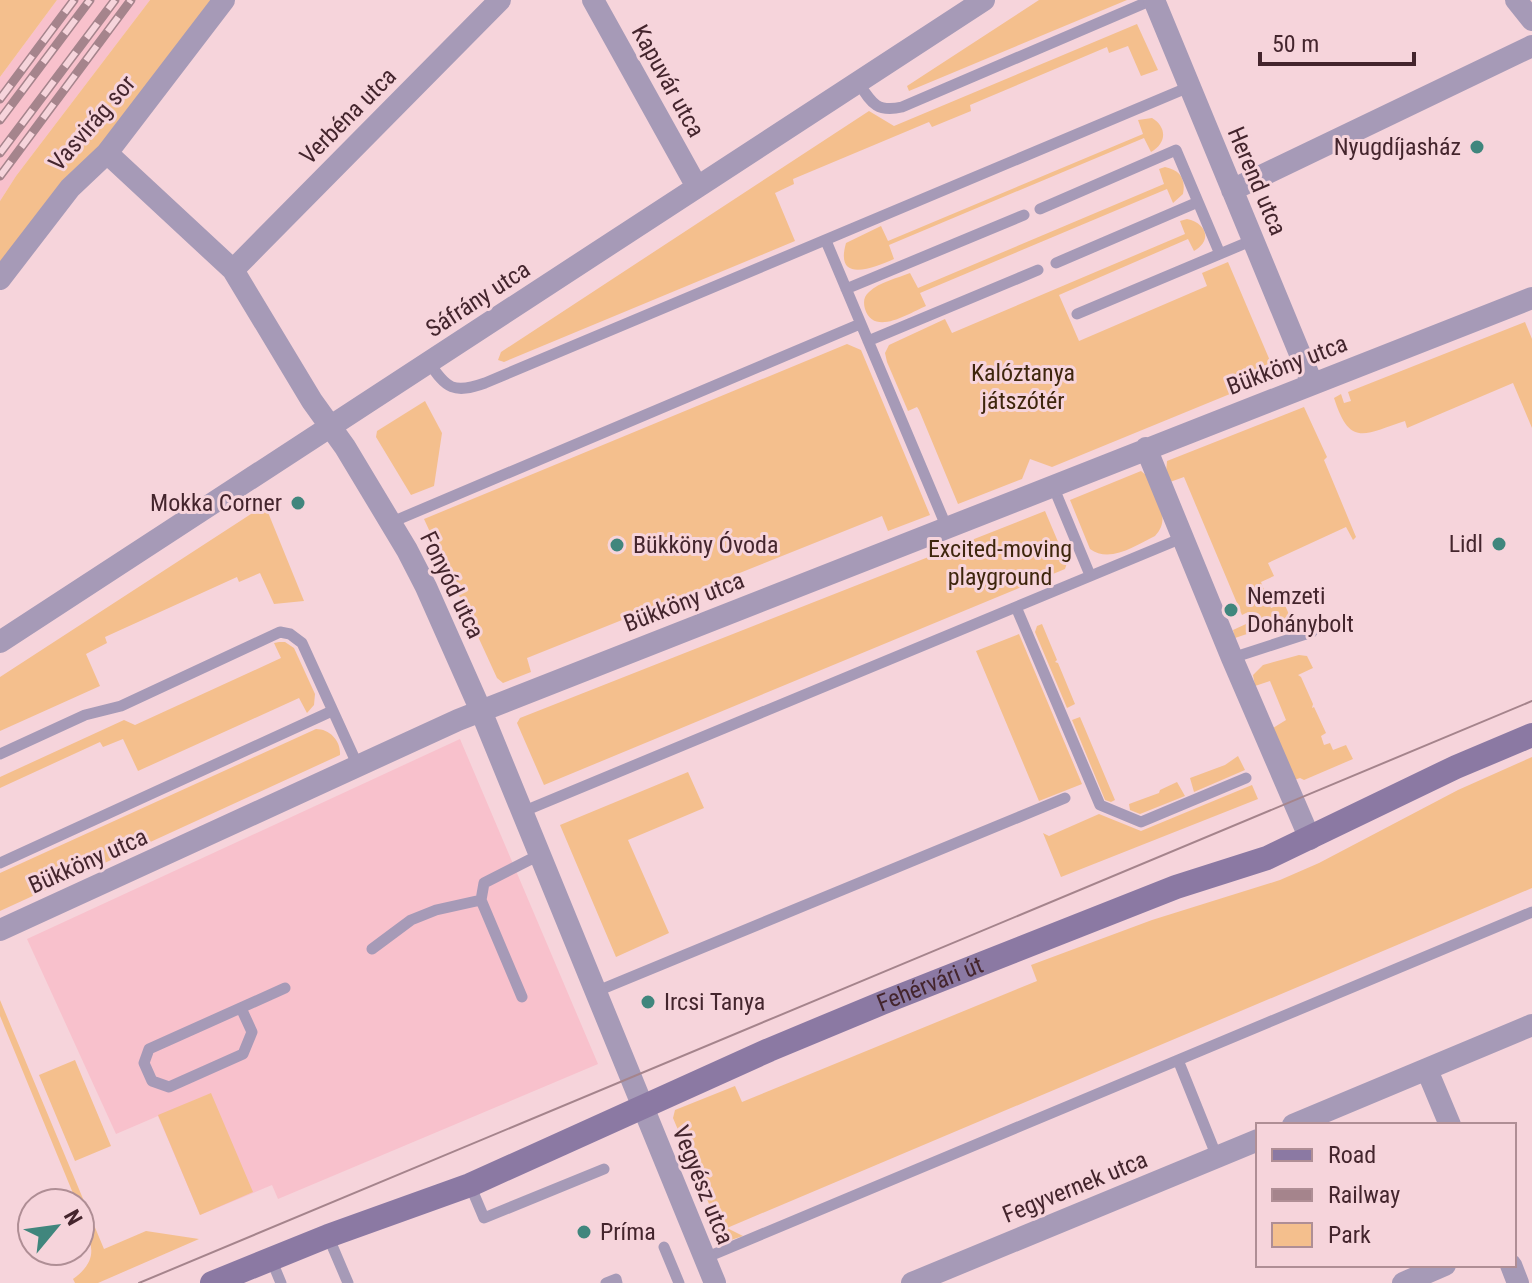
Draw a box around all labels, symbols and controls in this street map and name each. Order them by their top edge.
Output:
scale bar [1260,16,1414,66]
street label: Kapuvár utca [626,20,710,142]
text: 50 m [1272,30,1319,58]
street label: Verbéna utca [294,62,402,170]
street label: Vasvirág sor [43,70,141,176]
street label: Herend utca [1222,123,1292,239]
place label: Nyugdíjasház [1334,133,1461,161]
marker: Nyugdíjasház [1468,138,1486,156]
street label: Sáfrány utca [421,255,535,343]
street label: Bükköny utca [1223,329,1351,401]
park label: Kalóztanya játszótér [971,359,1075,415]
place label: Mokka Corner [150,489,282,517]
marker: Mokka Corner [289,494,307,512]
street label: Fonyód utca [414,527,490,643]
place label: Lidl [1449,530,1483,558]
place label: Bükköny Óvoda [633,531,778,559]
park label: Excited-moving playground [928,535,1072,591]
marker: Lidl [1490,535,1508,553]
marker: Bükköny Óvoda [608,536,626,554]
street label: Bükköny utca [620,566,748,638]
place label: Nemzeti Dohánybolt [1247,582,1354,638]
marker: Nemzeti Dohánybolt [1222,601,1240,619]
street label: Bükköny utca [24,822,152,900]
street label: Fehérvári út [873,951,987,1018]
place label: Ircsi Tanya [664,988,765,1016]
marker: Ircsi Tanya [639,993,657,1011]
street label: Vegyész utca [667,1122,739,1248]
legend [1256,1123,1516,1267]
text: Road [1328,1141,1376,1169]
street label: Fegyvernek utca [999,1145,1151,1229]
text: Railway [1328,1181,1400,1209]
north arrow [16,1187,96,1267]
text: N [59,1206,87,1230]
place label: Príma [600,1218,656,1246]
text: Park [1328,1221,1371,1249]
marker: Príma [575,1223,593,1241]

